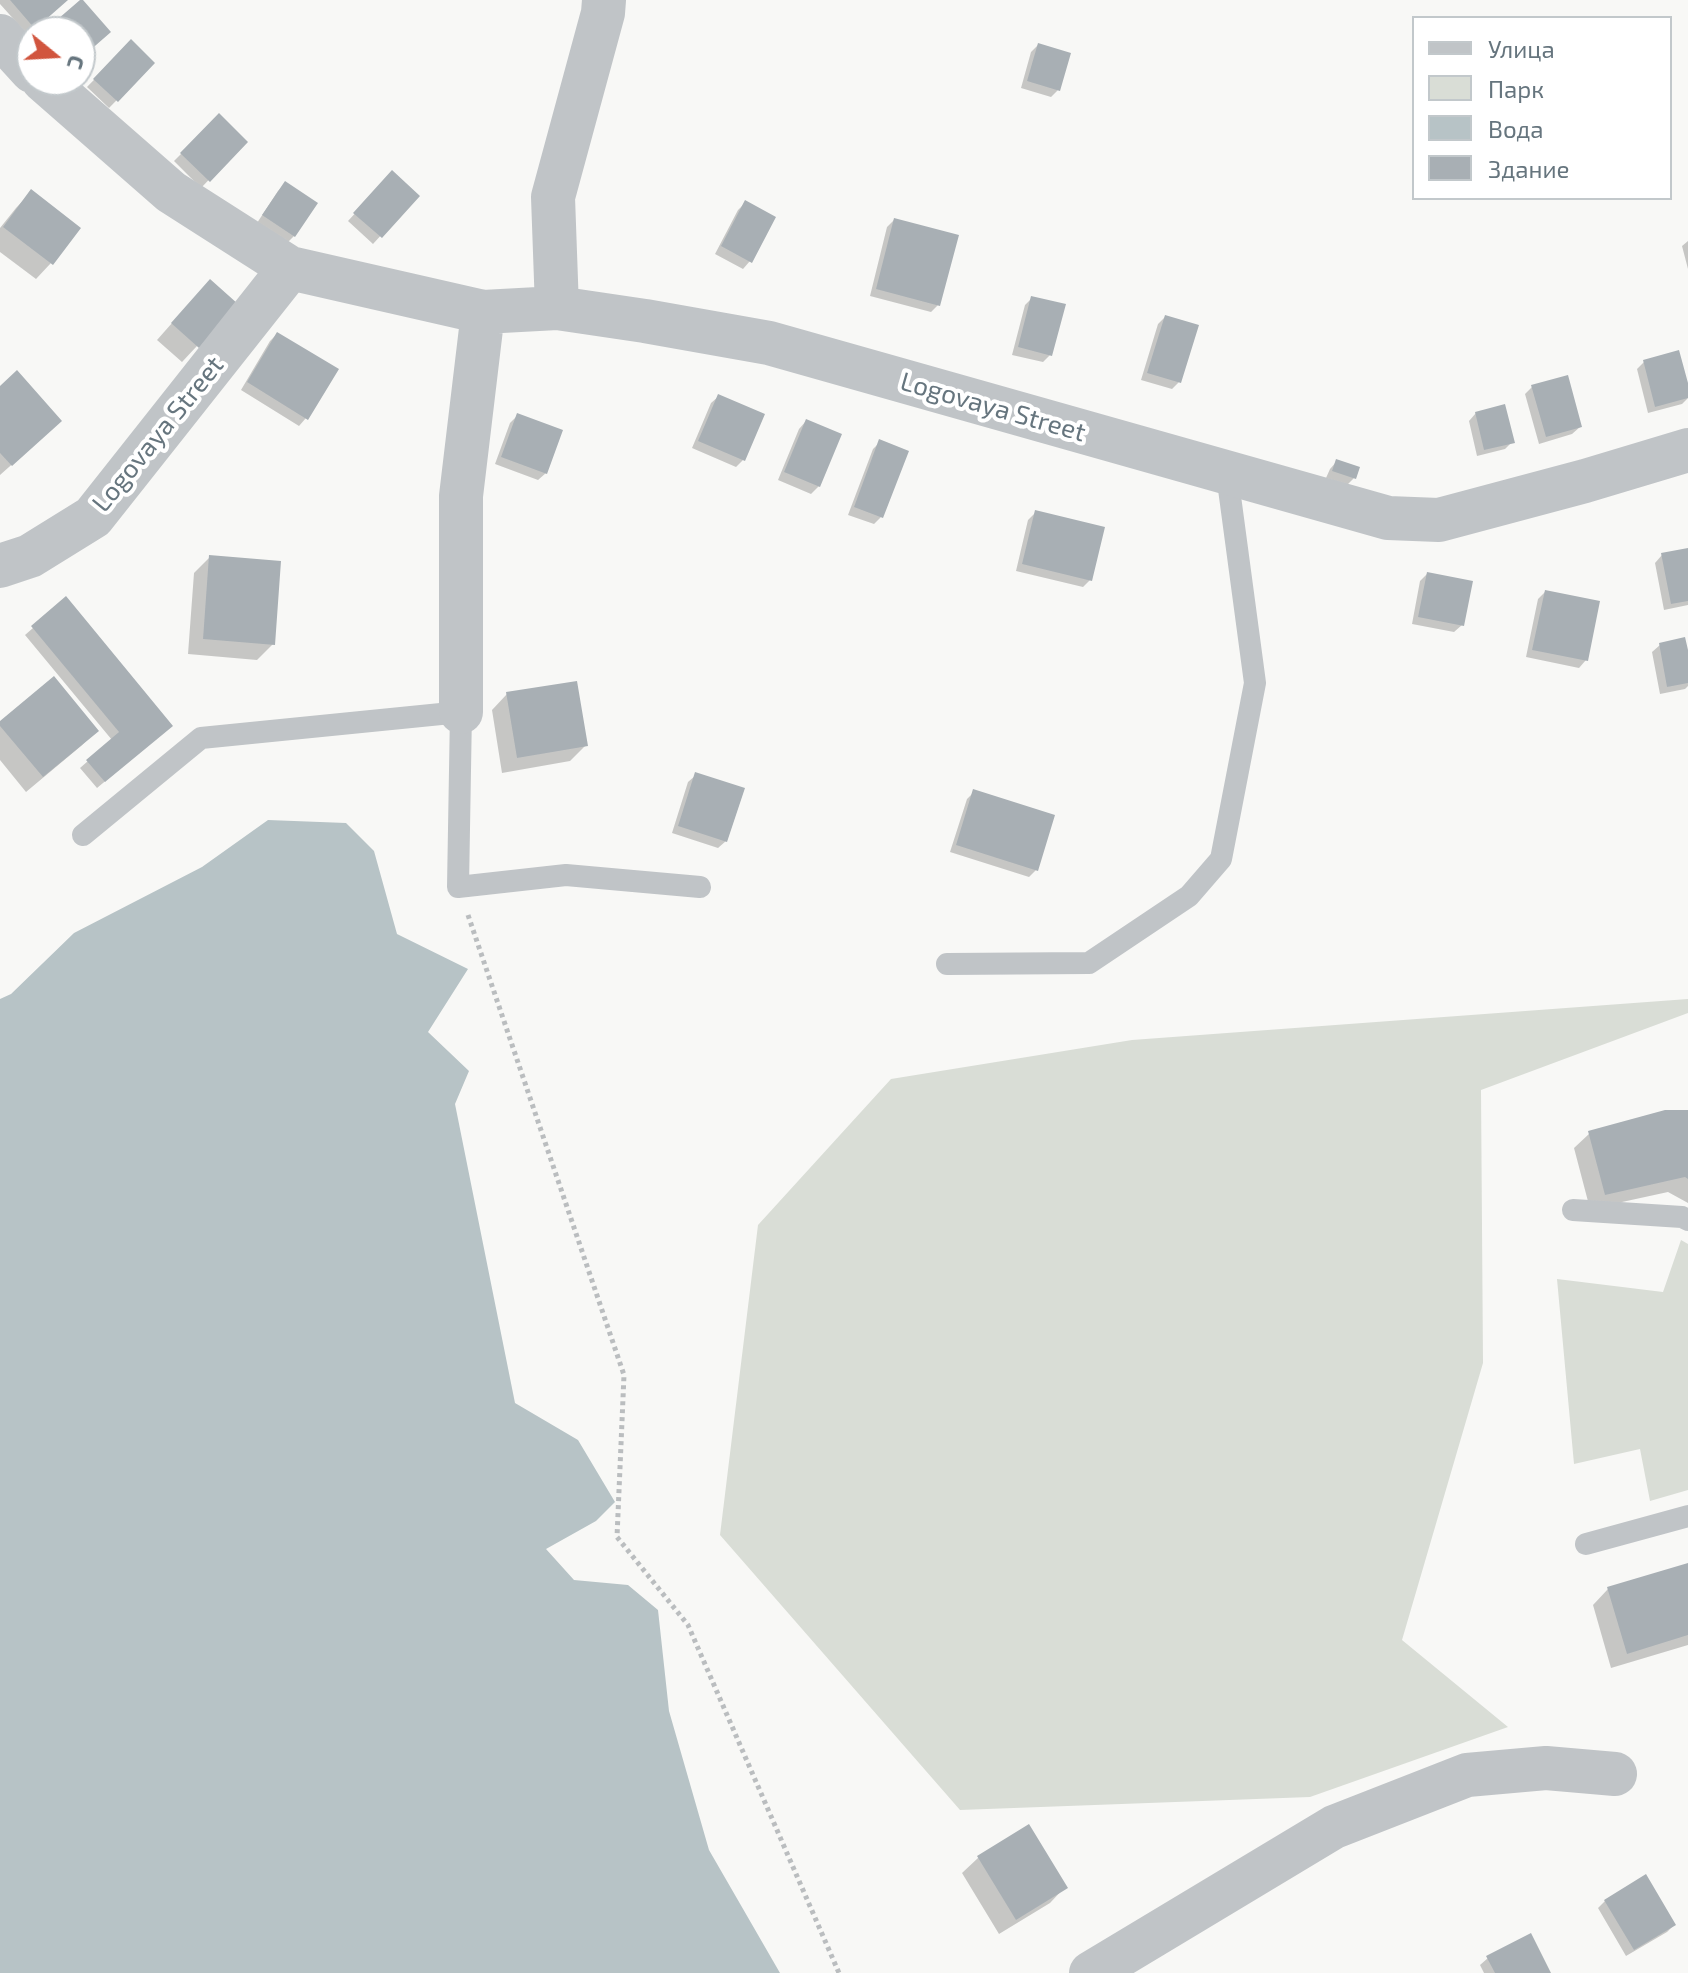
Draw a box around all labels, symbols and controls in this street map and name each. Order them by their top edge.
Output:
north arrow [16,16,96,96]
legend [1412,16,1672,200]
text: Улица [1488,34,1555,63]
text: С [63,53,91,73]
text: Парк [1488,74,1544,103]
text: Вода [1488,114,1544,143]
text: Здание [1488,154,1570,183]
street label: Logovaya Street [86,350,230,518]
street label: Logovaya Street [897,366,1089,448]

